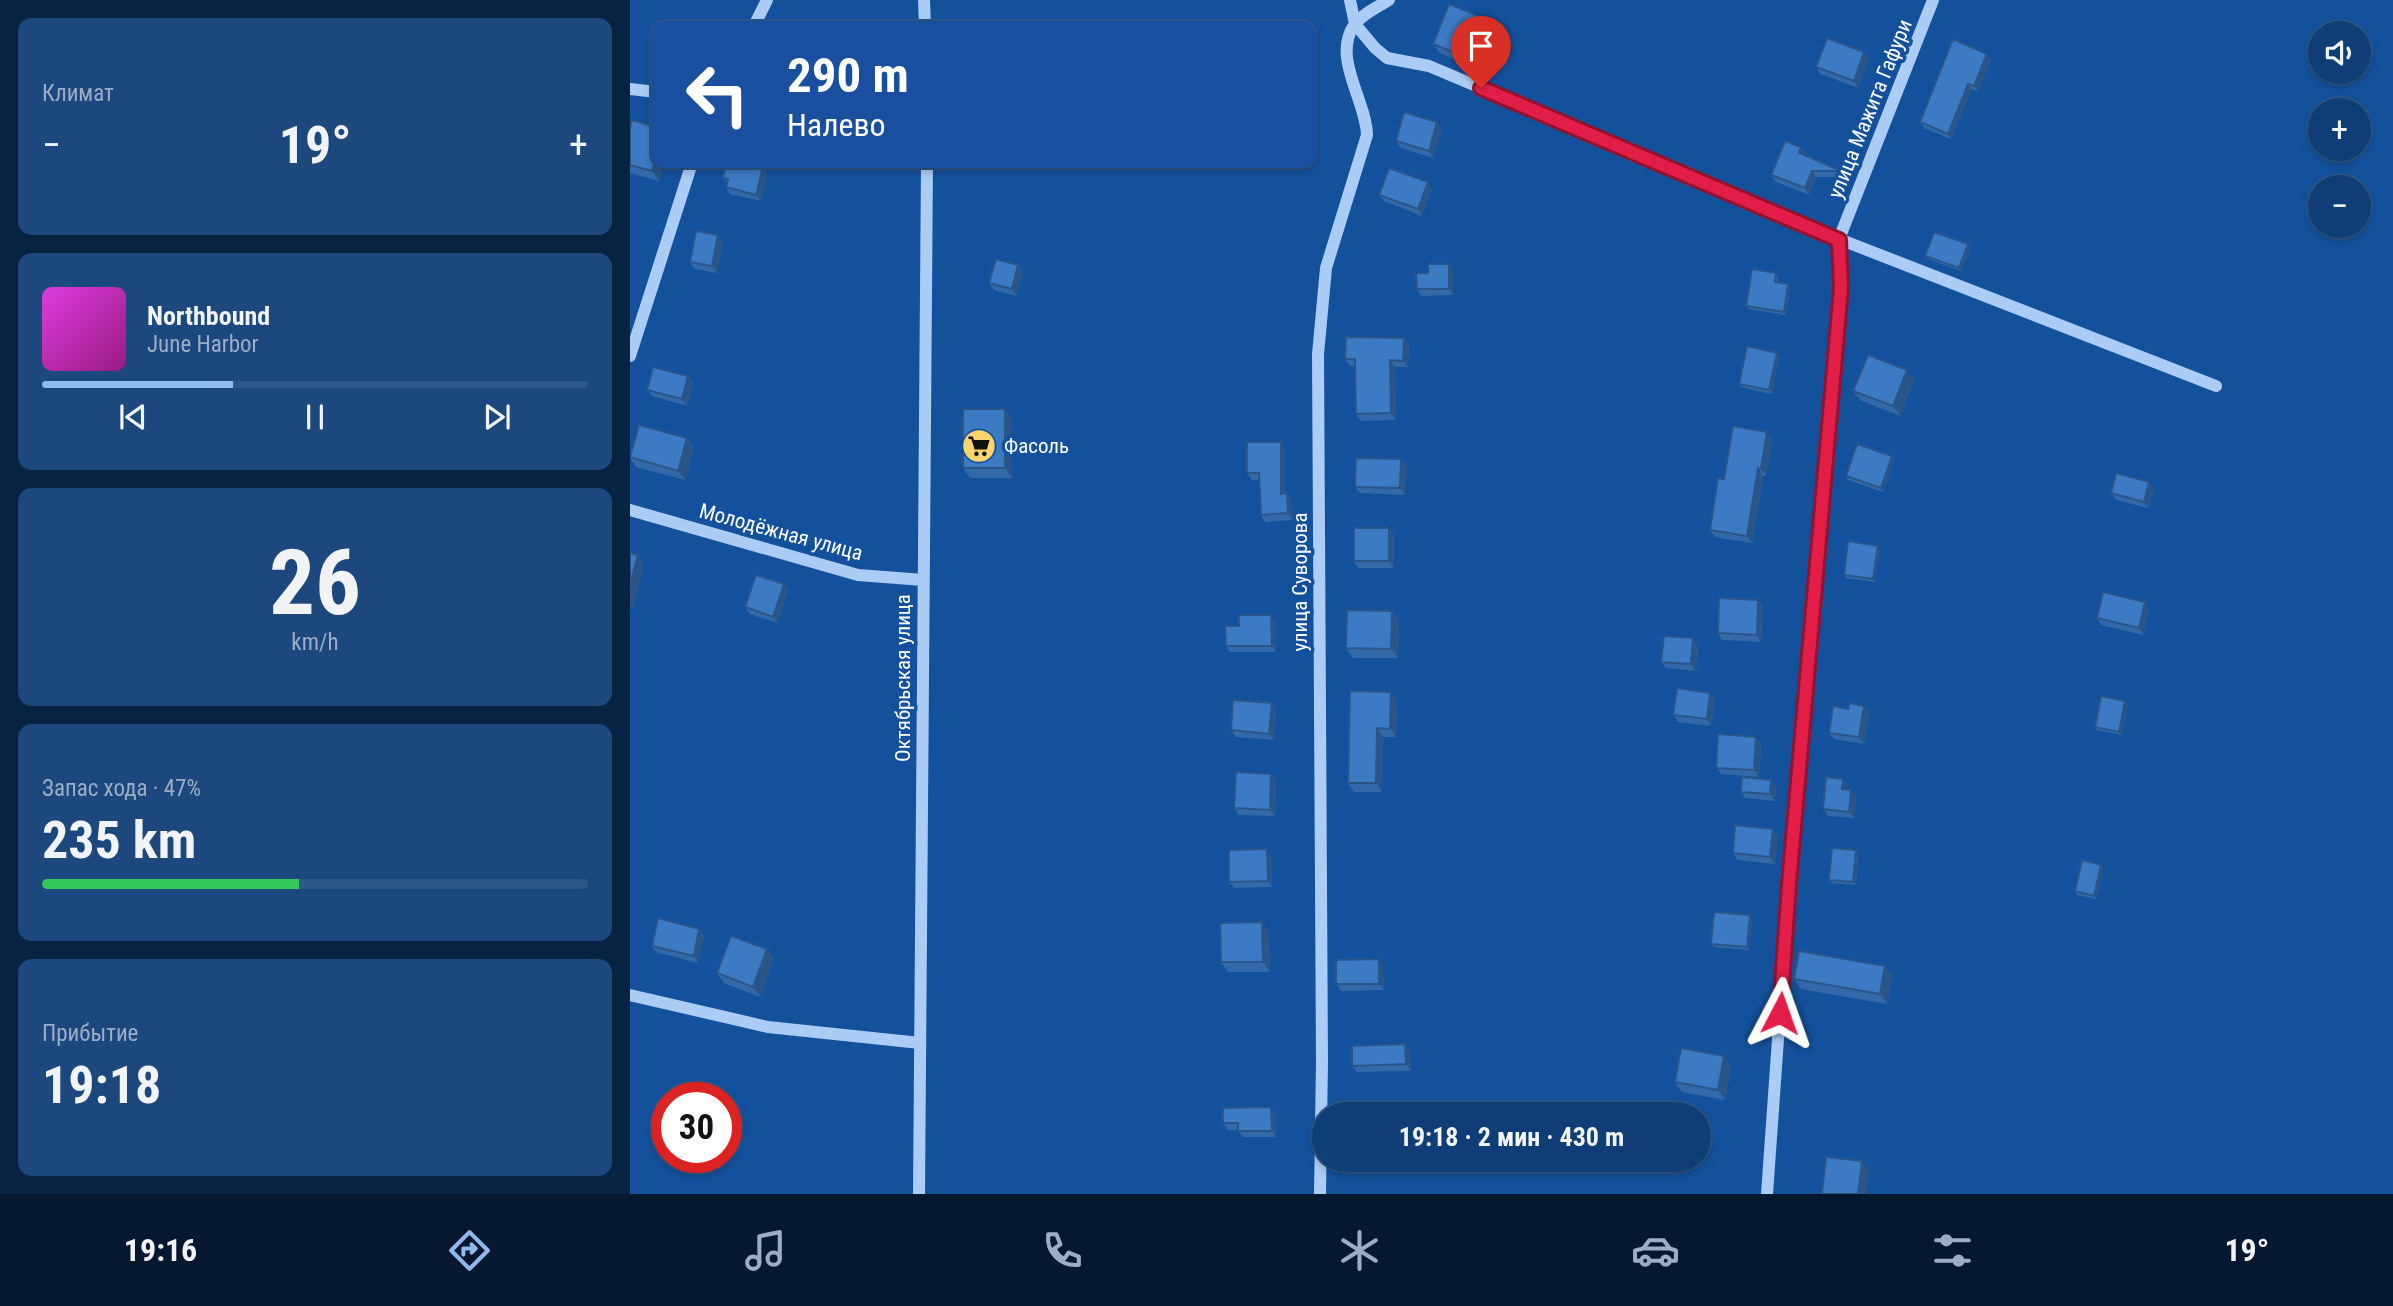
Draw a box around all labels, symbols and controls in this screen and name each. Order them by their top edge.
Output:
pin [1451,16,1511,88]
street label: улица Мажита Гафури [1823,16,1917,202]
map controls [2308,21,2371,238]
button: sound [2308,21,2371,84]
icon: arrive [1462,27,1500,65]
text: 290 m [787,47,909,104]
icon: left [672,49,763,140]
text: Климат [42,80,114,107]
button: + [2308,98,2371,161]
text: Налево [787,106,886,144]
text: 19° [279,115,351,176]
text: − [42,123,61,167]
text: + [569,123,588,167]
button: − [2308,175,2371,238]
text: Northbound [147,301,270,331]
text: June Harbor [147,331,259,358]
icon: previous [114,398,152,436]
icon: pause [296,398,334,436]
icon: next [478,398,516,436]
supermarket icon: Фасоль [960,427,998,465]
place label: Фасоль [1004,434,1069,458]
street label: Молодёжная улица [697,499,865,565]
street label: улица Суворова [1288,513,1312,651]
text: 26 [269,530,361,636]
street label: Октябрьская улица [891,594,915,762]
text: km/h [291,629,339,656]
text: Запас хода · 47% [42,775,201,802]
text: 235 km [42,810,196,871]
position arrow [1743,976,1817,1050]
text: Прибытие [42,1020,138,1047]
text: 19:18 [42,1055,161,1116]
speed limit sign: 30 [651,1082,742,1173]
text: 19:18 · 2 мин · 430 m [1399,1122,1624,1152]
icon: directions [445,1226,494,1275]
icon: music [741,1226,790,1275]
icon: phone [1038,1226,1087,1275]
icon: climate [1335,1226,1384,1275]
icon: car [1631,1226,1680,1275]
icon: filters [1928,1226,1977,1275]
text: 19:16 [124,1231,197,1269]
text: 19° [2224,1231,2269,1269]

